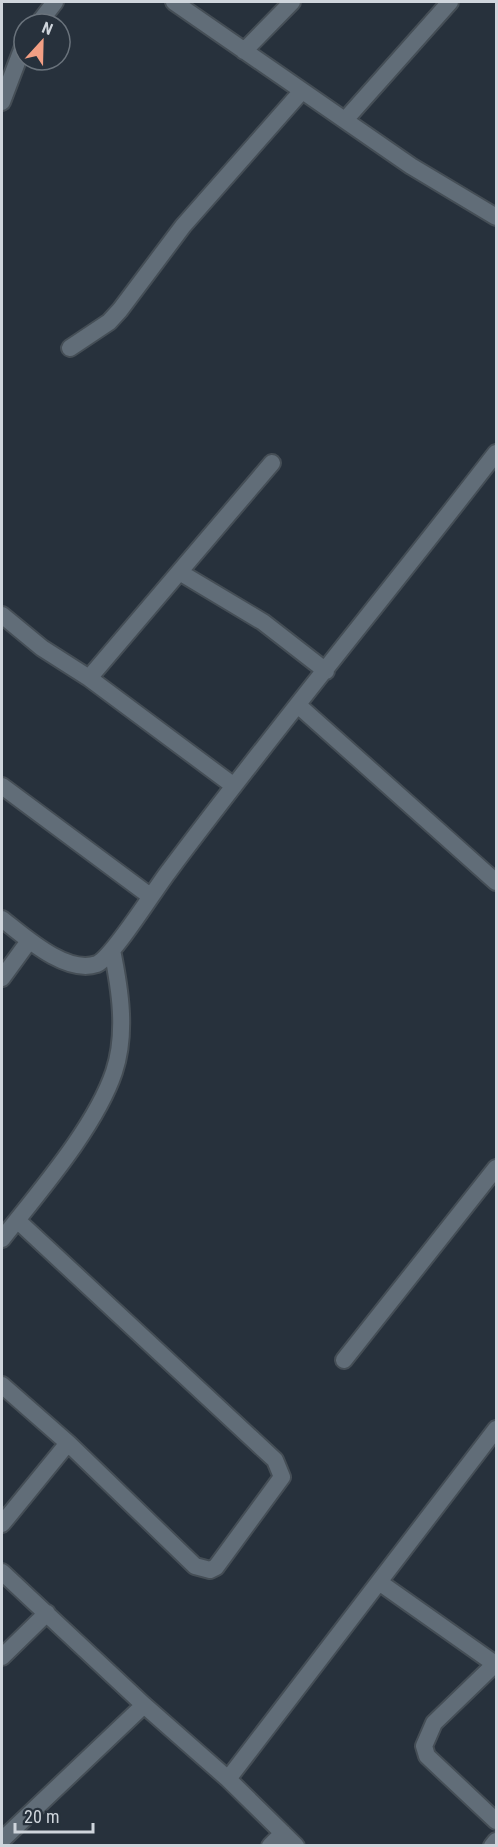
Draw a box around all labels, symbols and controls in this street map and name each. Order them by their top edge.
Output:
north arrow [12,12,72,72]
text: N [39,18,56,39]
scale bar [15,1796,93,1834]
text: 20 m [24,1806,59,1827]

